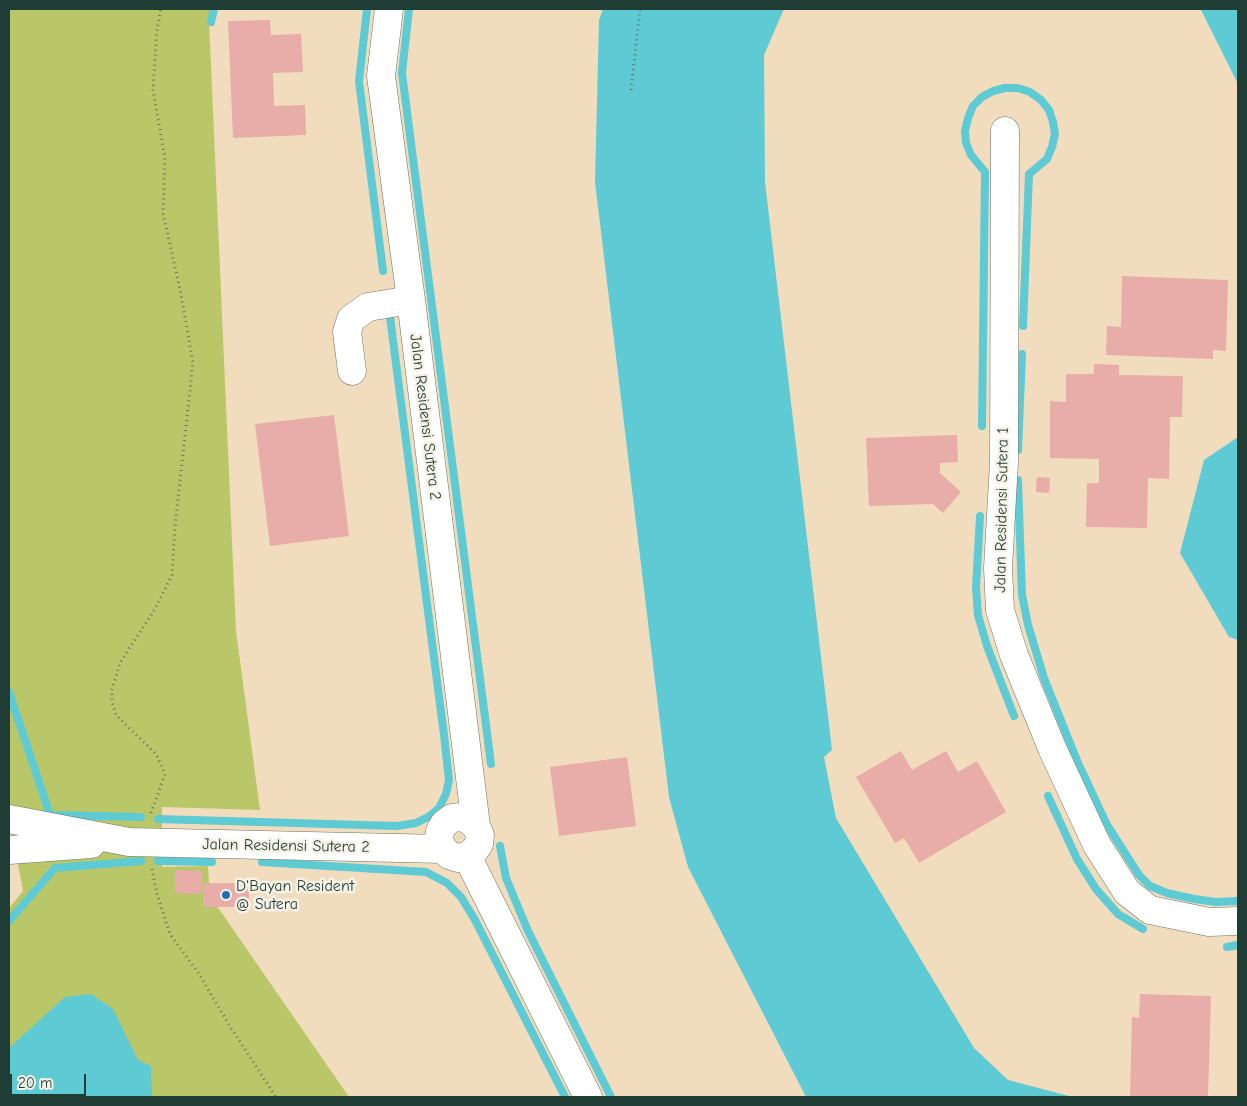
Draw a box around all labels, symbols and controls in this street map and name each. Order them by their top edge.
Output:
street label: Jalan Residensi Sutera 2 [405,333,445,501]
street label: Jalan Residensi Sutera 1 [991,427,1013,593]
street label: Jalan Residensi Sutera 2 [202,835,370,857]
place label: D'Bayan Resident @ Sutera [236,876,354,914]
marker: D'Bayan Resident @ Sutera [220,889,232,901]
scale bar [12,1064,89,1096]
text: 20 m [18,1074,52,1092]

